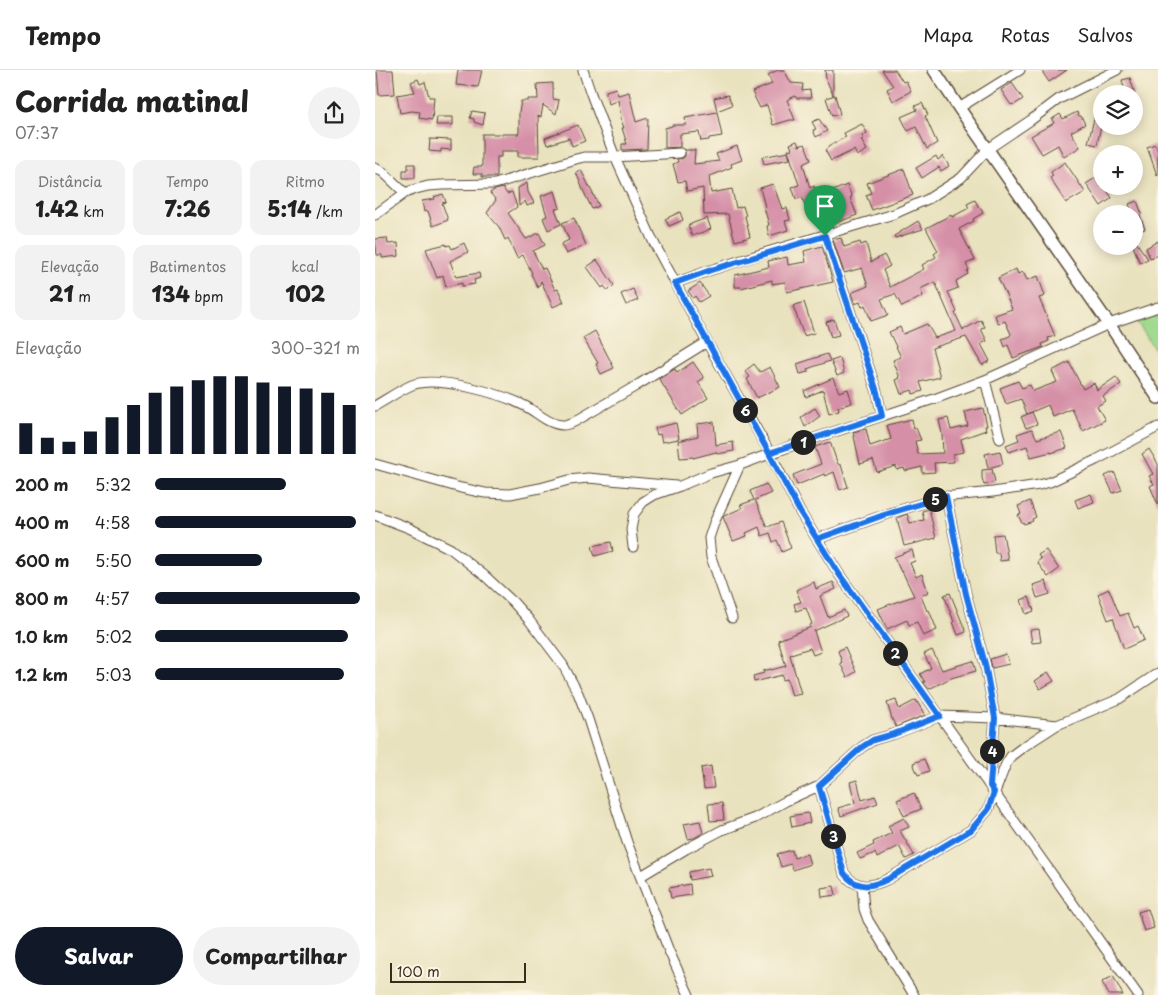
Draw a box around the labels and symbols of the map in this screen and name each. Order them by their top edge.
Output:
pin [804,185,846,236]
pin: 6 [733,398,757,422]
pin: 1 [791,430,815,454]
pin: 5 [923,486,947,512]
pin: 2 [883,640,907,666]
pin: 4 [979,738,1005,764]
pin: 3 [821,824,845,848]
scale bar [390,960,526,983]

